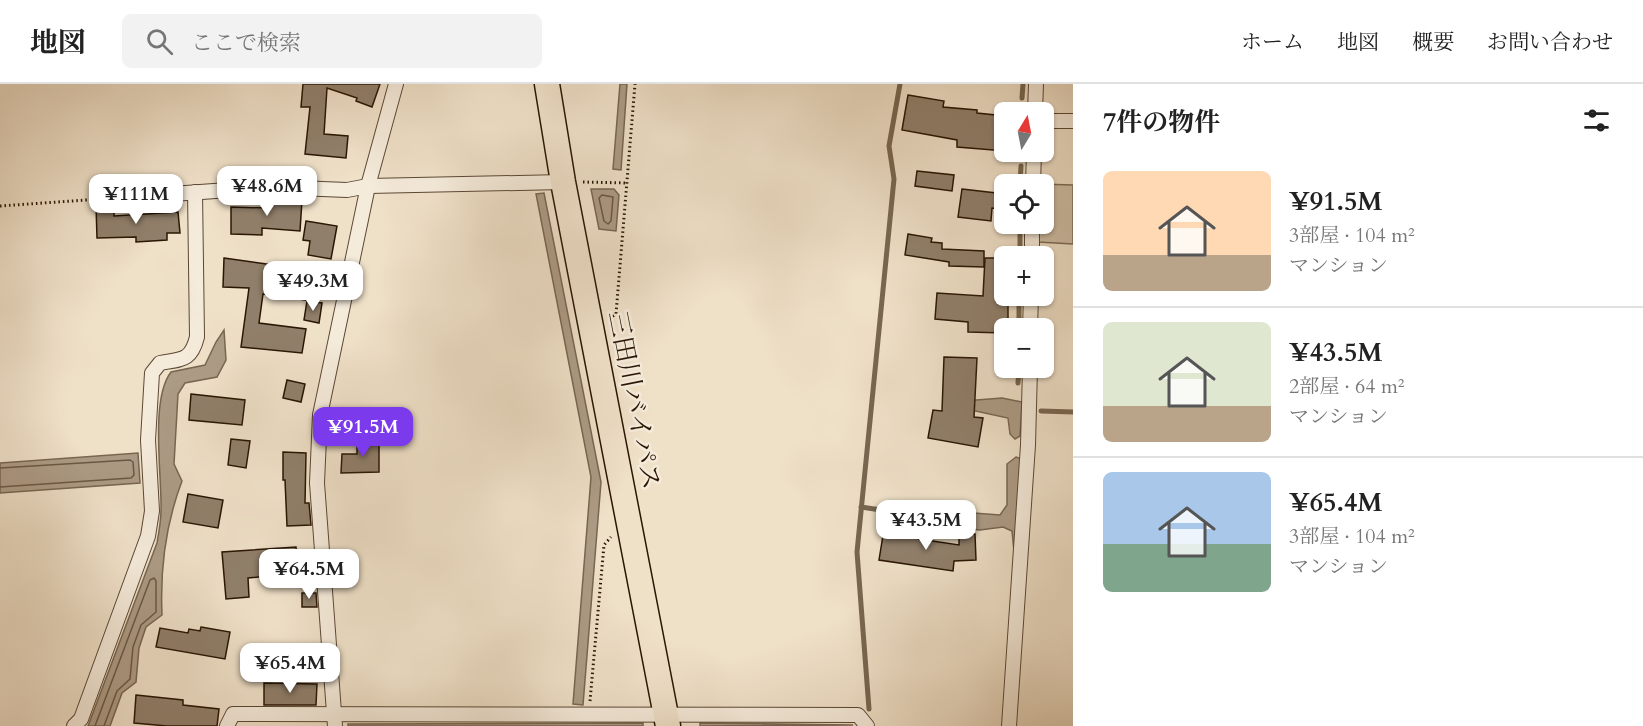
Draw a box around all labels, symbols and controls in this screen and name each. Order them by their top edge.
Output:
search box [122,14,542,68]
text: 地図 [30,24,86,62]
icon: search [143,25,176,58]
text: ここで検索 [191,28,301,58]
text: ホーム [1241,28,1304,57]
text: 地図 [1337,28,1379,57]
text: 概要 [1412,28,1454,57]
text: お問い合わせ [1487,28,1613,57]
north arrow [994,102,1054,162]
map controls [994,102,1054,378]
icon: filters [1580,104,1613,137]
text: 7件の物件 [1103,105,1220,140]
pin: ¥48.6M [218,166,316,217]
text: ¥48.6M [231,172,303,199]
pin: ¥111M [94,174,178,225]
button: locate [994,174,1054,234]
text: ¥111M [103,180,169,207]
text: ¥91.5M [1289,184,1382,219]
icon: home [1151,195,1223,267]
text: 3部屋 · 104 m² [1289,222,1415,249]
button: + [994,246,1054,306]
text: マンション [1289,252,1388,279]
pin: ¥49.3M [264,261,362,312]
text: ¥49.3M [277,267,349,294]
street label: 三田川バイパス [600,308,669,493]
button: − [994,318,1054,378]
text: ¥43.5M [1289,335,1382,370]
icon: home [1151,346,1223,418]
text: 2部屋 · 64 m² [1289,373,1405,400]
text: マンション [1289,403,1388,430]
pin: ¥91.5M [314,407,412,458]
text: ¥91.5M [327,413,399,440]
text: ¥65.4M [1289,485,1382,520]
icon: home [1151,496,1223,568]
pin: ¥43.5M [877,500,975,551]
text: ¥43.5M [890,506,962,533]
text: 3部屋 · 104 m² [1289,523,1415,550]
pin: ¥64.5M [260,549,358,600]
text: マンション [1289,553,1388,580]
text: ¥64.5M [273,555,345,582]
pin: ¥65.4M [241,643,339,694]
text: ¥65.4M [254,649,326,676]

